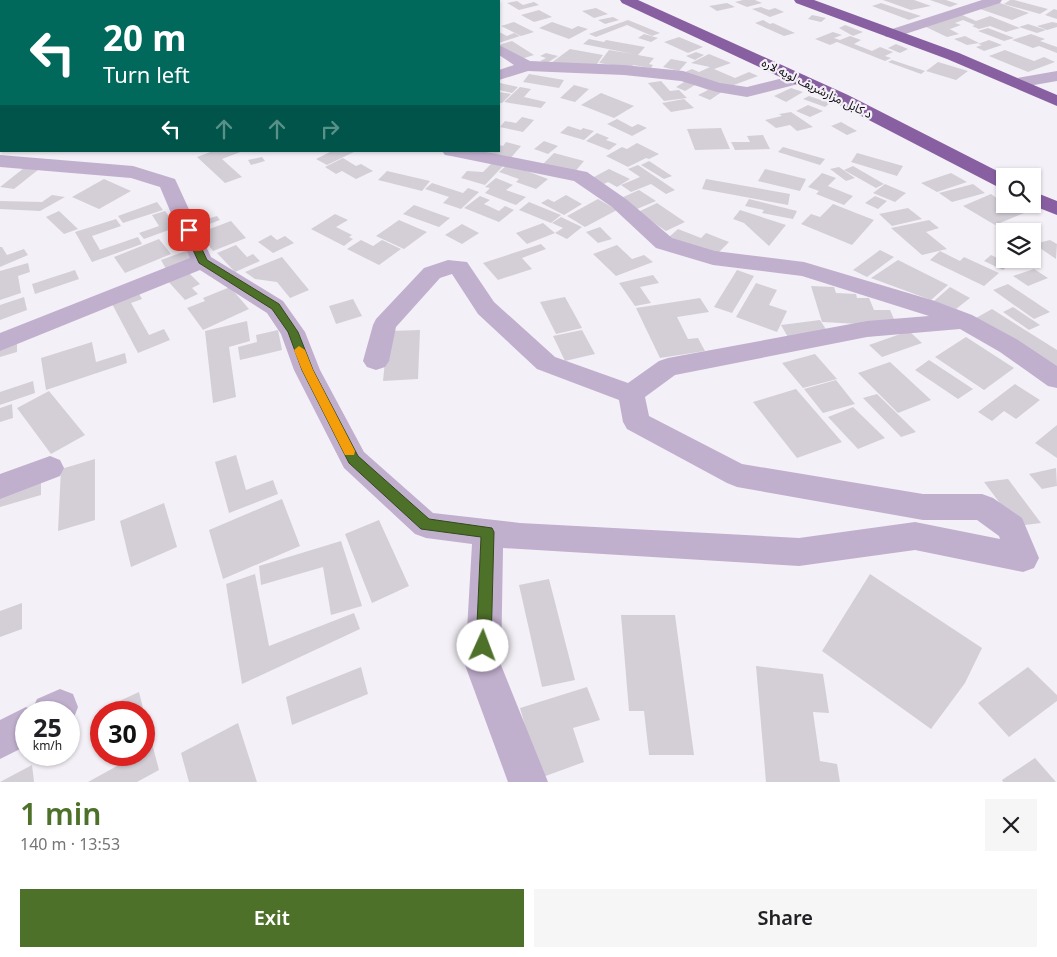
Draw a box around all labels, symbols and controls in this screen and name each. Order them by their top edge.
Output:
text: 20 m [103,14,186,61]
icon: left [20,20,85,85]
street label: د کابل مزارشریف لویه لاره [759,54,875,122]
text: Turn left [103,59,190,89]
icon: left [157,115,185,143]
icon: ahead [210,115,238,143]
icon: ahead [263,115,291,143]
icon: right [316,115,344,143]
map controls [996,168,1041,268]
button: search [996,168,1041,213]
pin [168,209,210,251]
icon: arrive [175,216,203,244]
button: layers [996,223,1041,268]
position arrow [456,619,508,671]
speed limit sign: 30 [90,701,155,766]
text: 25 [33,710,62,744]
text: km/h [33,737,62,754]
text: 1 min [20,793,101,834]
button: close [985,799,1037,851]
text: 140 m · 13:53 [20,833,120,855]
button: Exit [20,889,524,947]
button: Share [534,889,1037,947]

